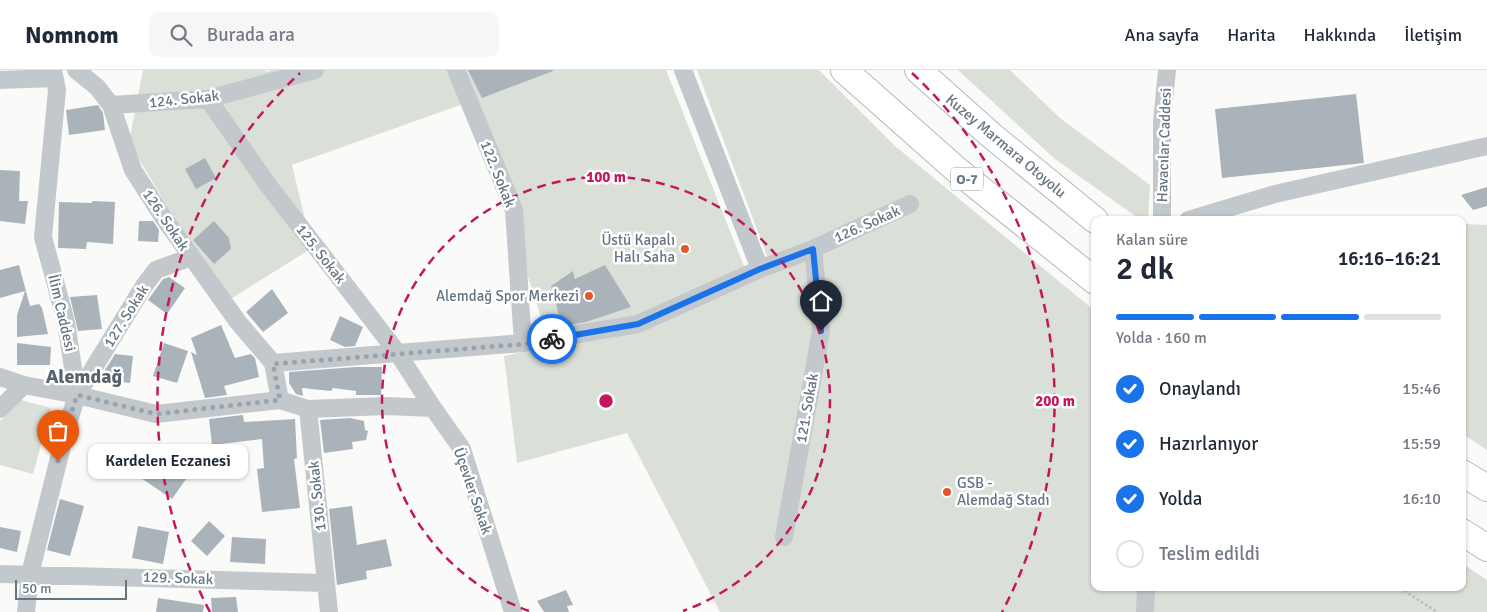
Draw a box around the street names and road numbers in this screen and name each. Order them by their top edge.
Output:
street label: 124. Sokak [148,86,220,112]
street label: Havacılar Caddesi [1153,87,1175,203]
street label: Kuzey Marmara Otoyolu [942,90,1070,202]
street label: 122. Sokak [476,138,520,210]
road number: O-7 [951,168,983,190]
street label: 126. Sokak [139,186,193,255]
street label: 126. Sokak [831,201,903,247]
street label: 125. Sokak [292,221,350,288]
street label: İlim Caddesi [44,273,80,353]
street label: 127. Sokak [100,281,153,351]
street label: 121. Sokak [792,371,822,444]
street label: Üçevler Sokak [450,445,496,537]
street label: 130. Sokak [304,460,330,532]
street label: 129. Sokak [143,568,214,588]

